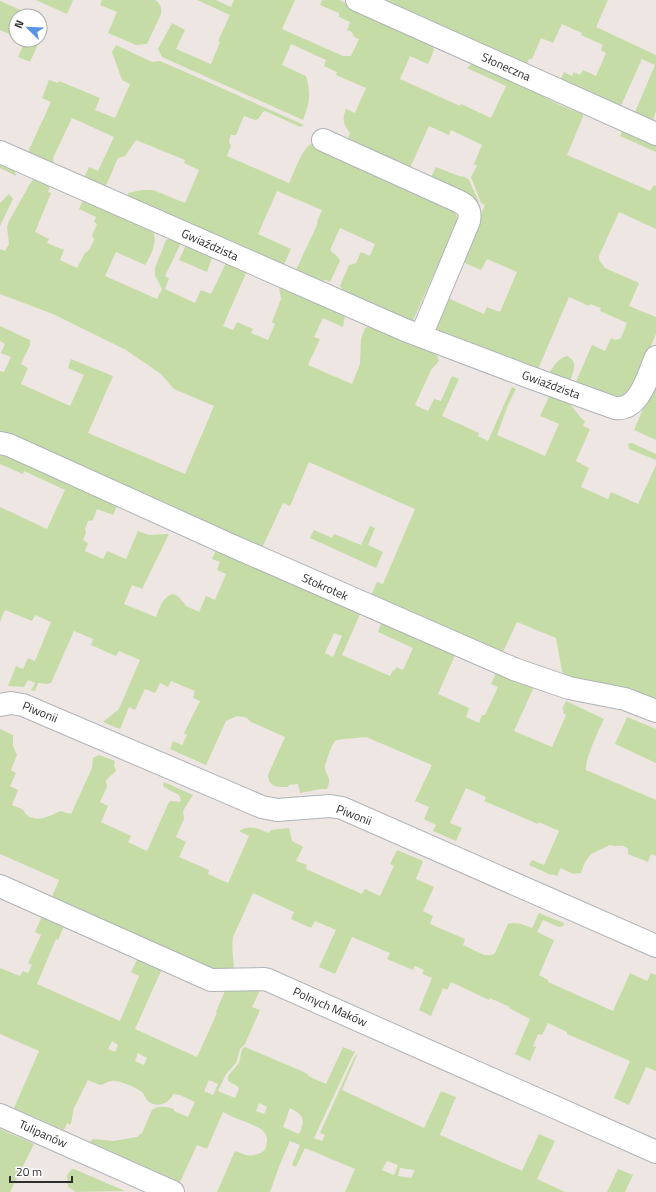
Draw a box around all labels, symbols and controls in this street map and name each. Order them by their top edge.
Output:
north arrow [8,8,48,48]
text: N [10,17,28,31]
street label: Słoneczna [478,47,534,86]
street label: Gwiaździsta [179,224,242,266]
street label: Gwiaździsta [519,365,583,404]
street label: Stokrotek [299,568,352,605]
street label: Piwonii [20,696,61,727]
street label: Piwonii [334,799,375,830]
street label: Polnych Maków [290,982,370,1031]
street label: Tulipanów [16,1114,70,1153]
scale bar [10,1158,72,1184]
text: 20 m [16,1162,42,1181]

